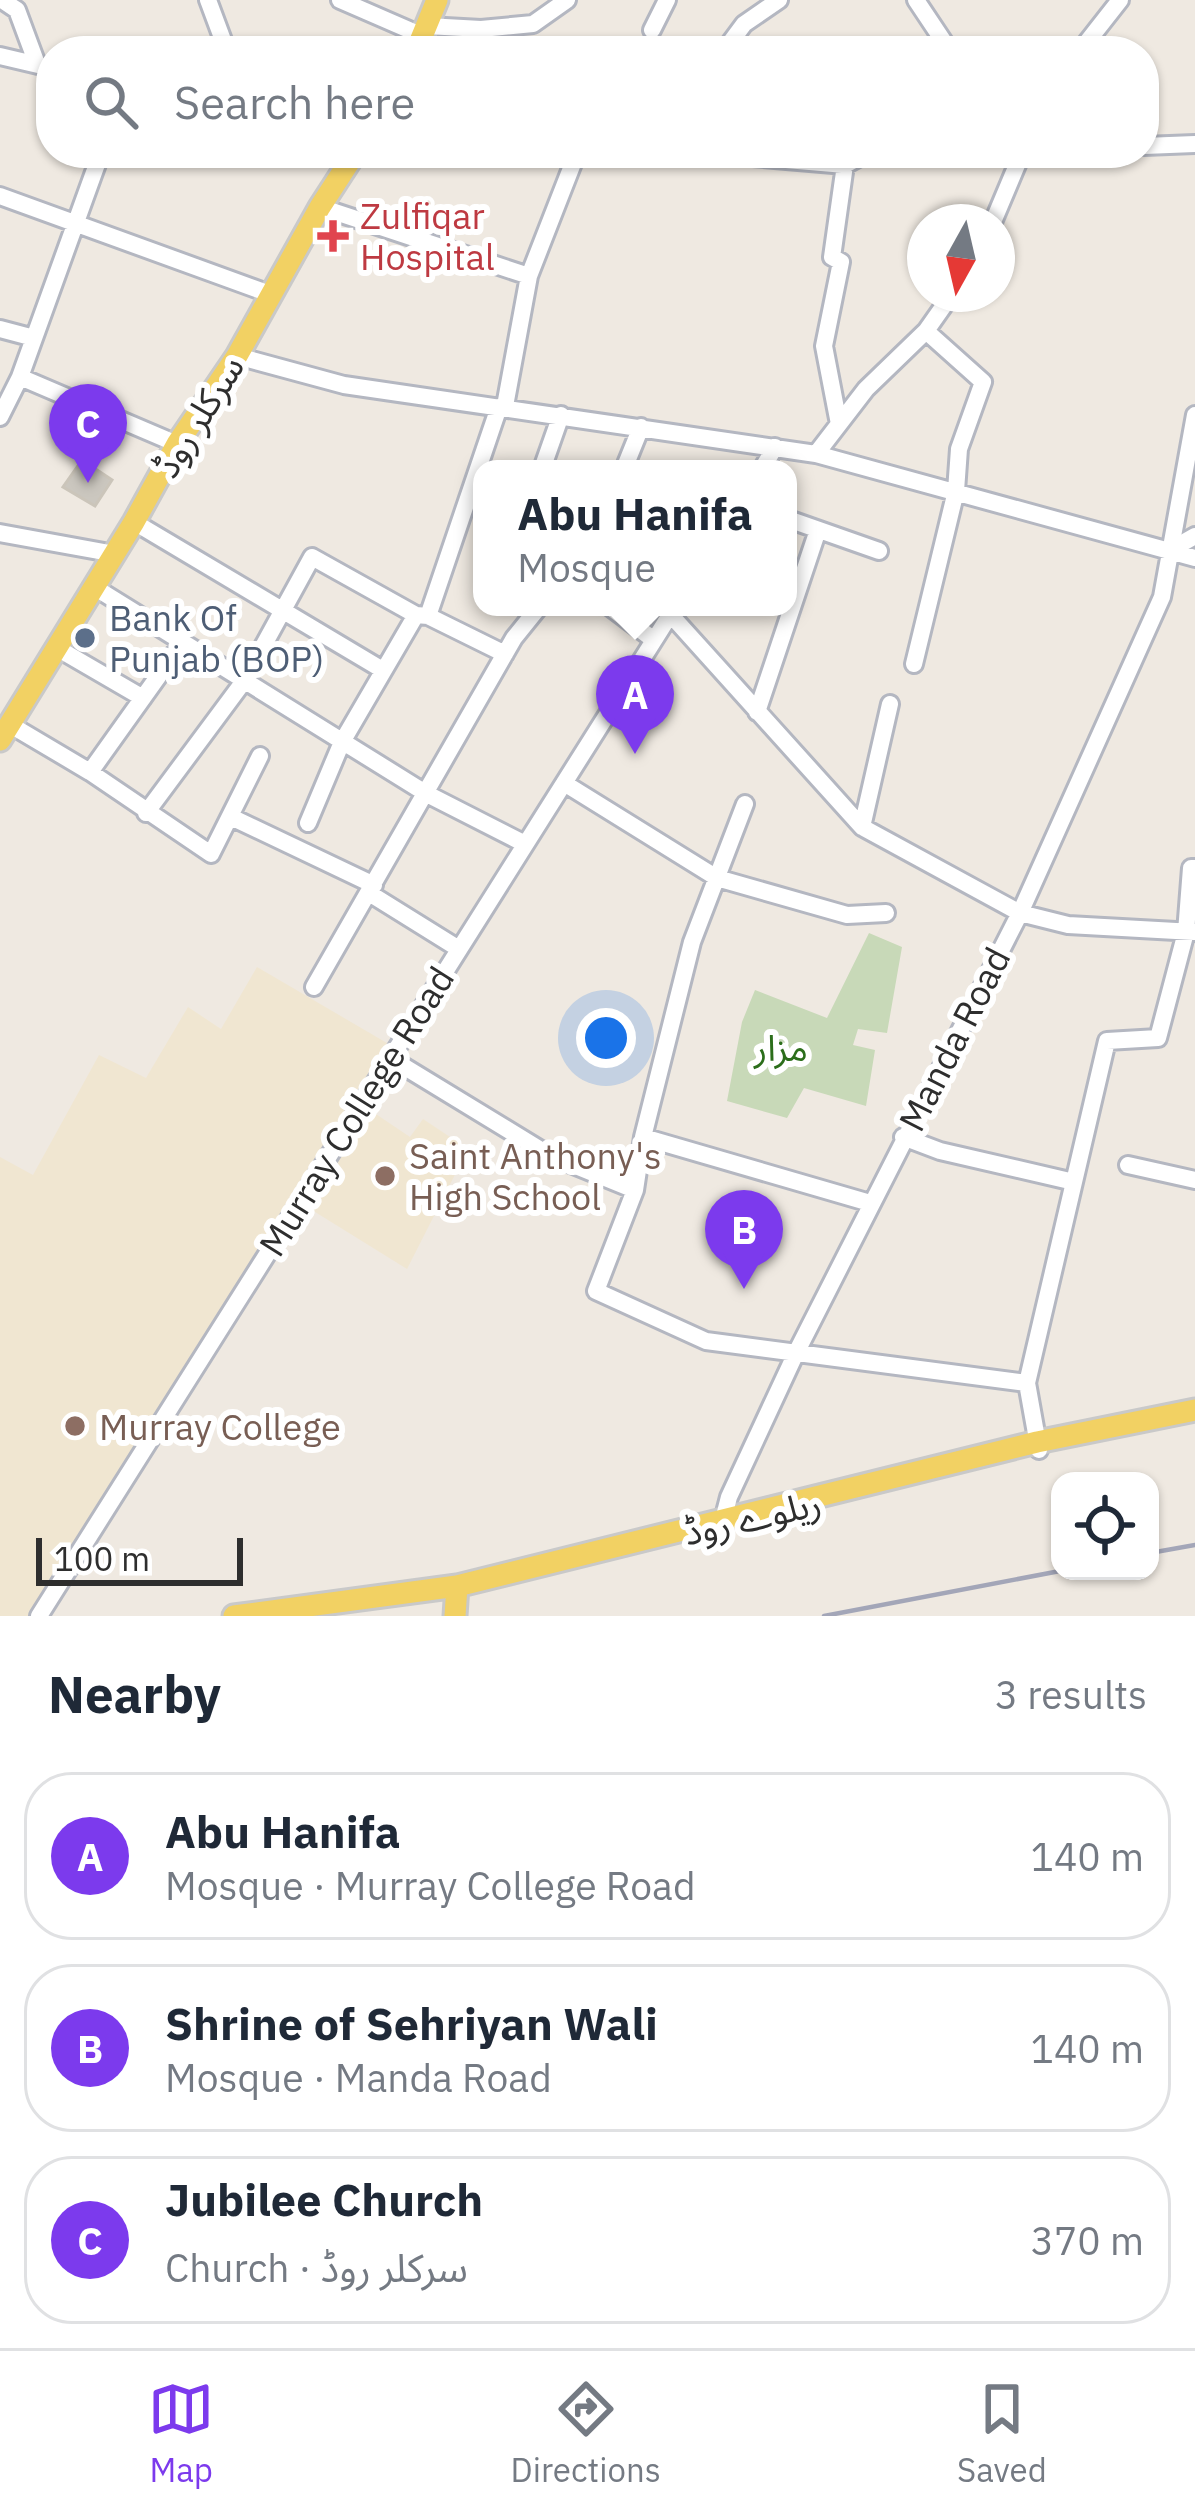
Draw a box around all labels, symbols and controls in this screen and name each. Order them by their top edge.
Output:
search box [36,36,1159,168]
icon: search [78,69,144,135]
text: Search here [174,73,415,131]
place label: Zulfiqar Hospital [360,192,495,280]
north arrow [907,204,1015,312]
marker: Zulfiqar Hospital [317,220,349,252]
street label: سرکلر روڈ [142,346,254,486]
pin: C [49,384,127,483]
popup [473,460,797,616]
text: Abu Hanifa [517,484,753,542]
text: Mosque [517,542,656,593]
place label: Bank Of Punjab (BOP) [109,594,324,682]
marker: Bank Of Punjab (BOP) [72,625,98,651]
pin: A [596,655,674,754]
street label: Manda Road [888,939,1020,1139]
street label: Murray College Road [248,957,464,1265]
your location [576,1008,636,1068]
park label: مزار [753,1024,808,1071]
place label: Saint Anthony's High School [409,1132,662,1220]
marker: Saint Anthony's High School [372,1163,398,1189]
pin: B [705,1190,783,1289]
place label: Murray College [99,1403,341,1450]
marker: Murray College [62,1413,88,1439]
map controls [1051,1472,1159,1580]
button: locate [1051,1472,1159,1580]
street label: ریلوے روڈ [679,1478,825,1556]
scale bar [36,1532,243,1585]
text: 100 m [54,1537,150,1580]
text: Nearby [48,1661,221,1727]
text: 3 results [995,1669,1147,1720]
text: Abu Hanifa [165,1802,400,1860]
text: A [77,1831,103,1882]
text: 140 m [1031,1831,1144,1882]
text: Mosque · Murray College Road [165,1860,696,1911]
text: Shrine of Sehriyan Wali [165,1994,658,2052]
text: B [77,2023,103,2074]
text: 140 m [1031,2023,1144,2074]
text: Mosque · Manda Road [165,2052,552,2103]
text: Jubilee Church [165,2170,483,2228]
text: C [77,2215,103,2266]
text: 370 m [1031,2215,1144,2266]
text: Church · سرکلر روڈ [165,2242,468,2293]
tab: Map [148,2376,214,2491]
tab: Directions [511,2376,661,2491]
tab: Saved [957,2376,1047,2491]

